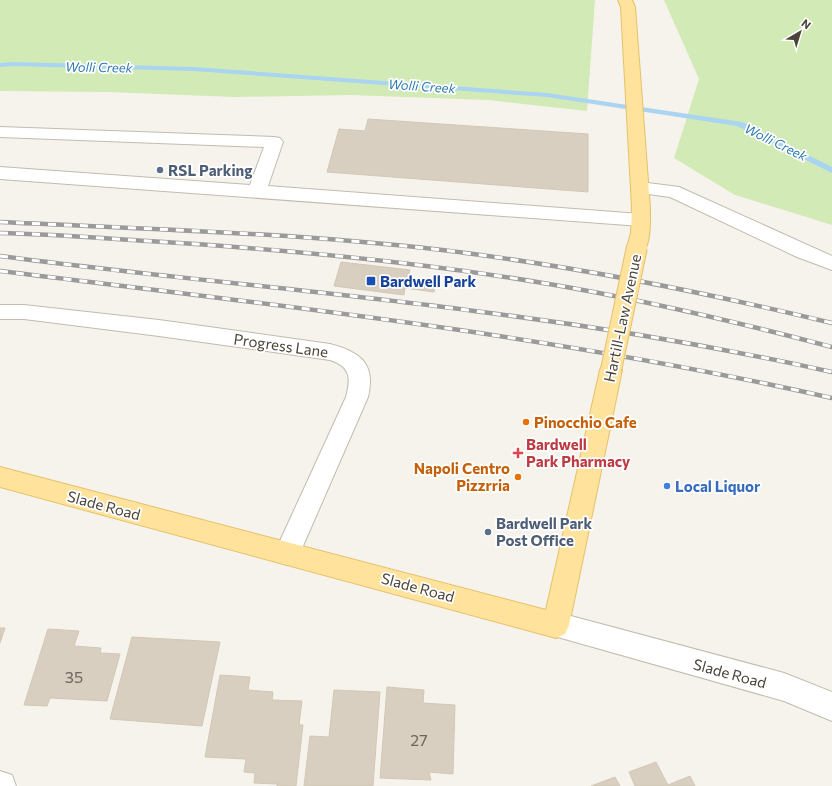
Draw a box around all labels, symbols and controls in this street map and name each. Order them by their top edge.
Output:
north arrow [780,12,820,52]
text: N [799,16,814,31]
water label: Wolli Creek [65,58,134,76]
water label: Wolli Creek [388,76,457,96]
water label: Wolli Creek [742,120,811,164]
place label: RSL Parking [168,161,253,179]
marker: RSL Parking [155,165,165,175]
street label: Hartill-Law Avenue [600,252,644,384]
place label: Bardwell Park [380,272,476,290]
marker: Bardwell Park [365,275,377,287]
street label: Progress Lane [233,329,330,361]
place label: Pinocchio Cafe [534,413,637,431]
marker: Pinocchio Cafe [521,417,531,427]
place label: Bardwell Park Pharmacy [526,435,631,470]
marker: Bardwell Park Pharmacy [513,448,523,458]
place label: Napoli Centro Pizzrria [414,459,510,494]
marker: Napoli Centro Pizzrria [513,472,523,482]
place label: Local Liquor [675,477,760,495]
marker: Local Liquor [662,481,672,491]
street label: Slade Road [65,487,143,523]
place label: Bardwell Park Post Office [496,514,592,549]
marker: Bardwell Park Post Office [483,527,493,537]
street label: Slade Road [379,569,457,605]
street label: Slade Road [691,655,769,691]
house number: 35 [65,667,83,686]
house number: 27 [410,730,428,749]

